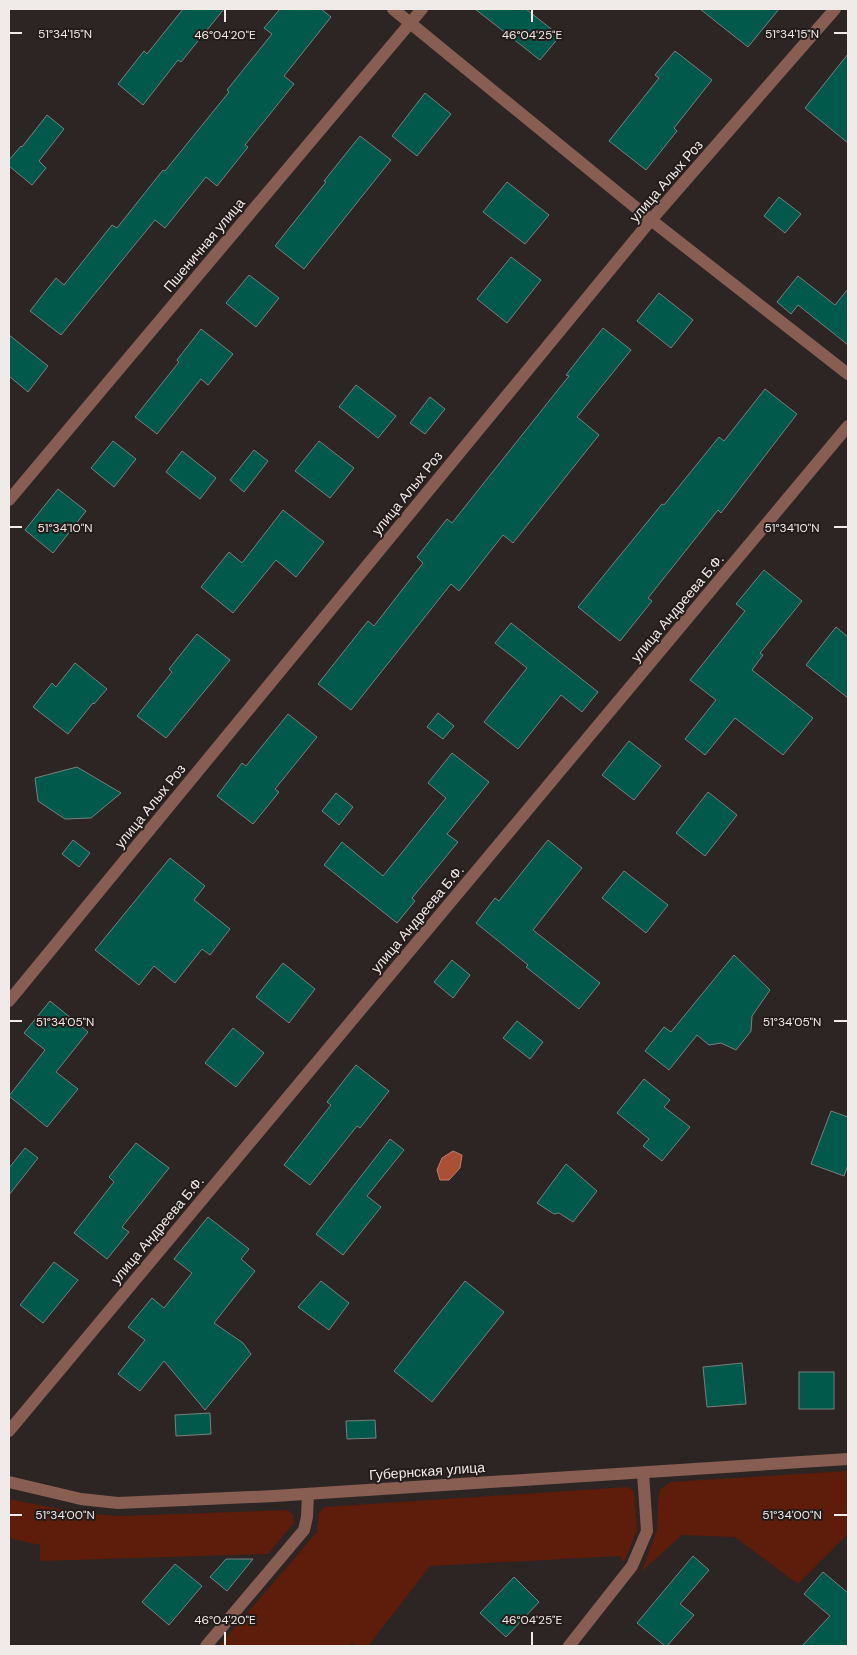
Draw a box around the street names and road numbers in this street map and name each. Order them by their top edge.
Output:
street label: улица Алых Роз [625,136,707,226]
street label: Пшеничная улица [159,194,249,296]
street label: улица Алых Роз [368,447,446,539]
street label: улица Андреева Б.Ф. [627,550,727,665]
street label: улица Алых Роз [111,760,189,852]
street label: улица Андреева Б.Ф. [367,861,467,976]
street label: улица Андреева Б.Ф. [107,1172,207,1287]
street label: Губернская улица [369,1458,486,1484]

